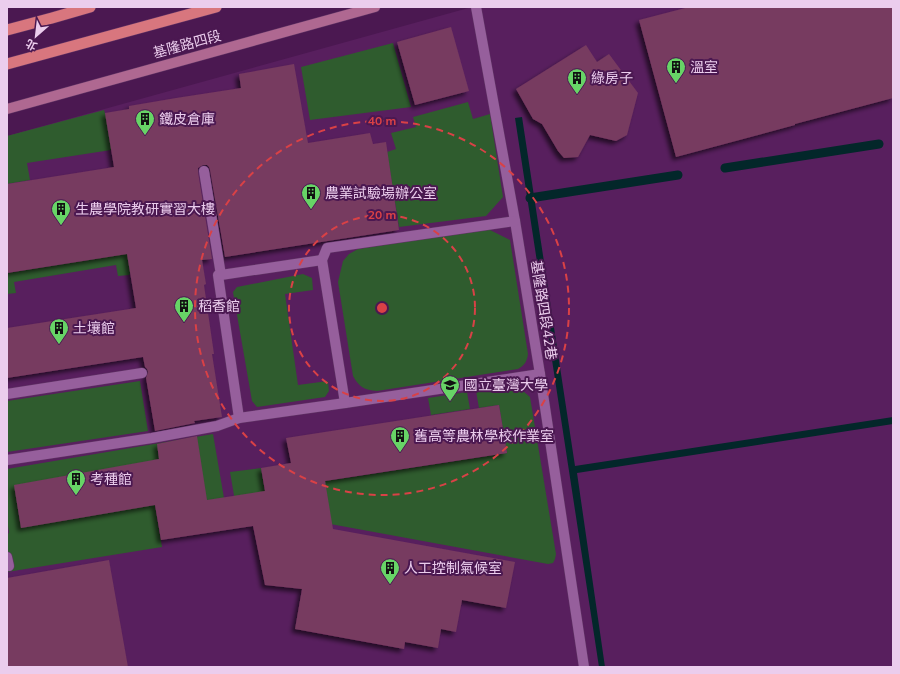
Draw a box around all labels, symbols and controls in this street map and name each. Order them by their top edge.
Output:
north arrow [16,16,56,56]
street label: 基隆路四段 [151,26,223,62]
text: 北 [23,36,39,54]
building icon: 溫室 [665,56,687,84]
place label: 溫室 [690,58,718,76]
building icon: 綠房子 [566,67,588,95]
place label: 綠房子 [591,69,633,87]
building icon: 鐵皮倉庫 [134,108,156,136]
place label: 鐵皮倉庫 [159,110,215,128]
text: 40 m [368,113,396,128]
building icon: 農業試驗場辦公室 [300,182,322,210]
place label: 農業試驗場辦公室 [325,184,437,202]
building icon: 生農學院教研實習大樓 [50,198,72,226]
place label: 生農學院教研實習大樓 [75,200,215,218]
text: 20 m [368,207,396,222]
street label: 基隆路四段42巷 [527,259,561,361]
building icon: 稻香館 [173,295,195,323]
place label: 稻香館 [198,297,240,315]
centre of rings [375,301,389,315]
building icon: 土壤館 [48,317,70,345]
place label: 土壤館 [73,319,115,337]
school or university icon: 國立臺灣大學 [439,374,461,402]
place label: 國立臺灣大學 [464,376,548,394]
building icon: 舊高等農林學校作業室 [389,425,411,453]
place label: 舊高等農林學校作業室 [414,427,554,445]
building icon: 考種館 [65,468,87,496]
place label: 考種館 [90,470,132,488]
building icon: 人工控制氣候室 [379,557,401,585]
place label: 人工控制氣候室 [404,559,502,577]

